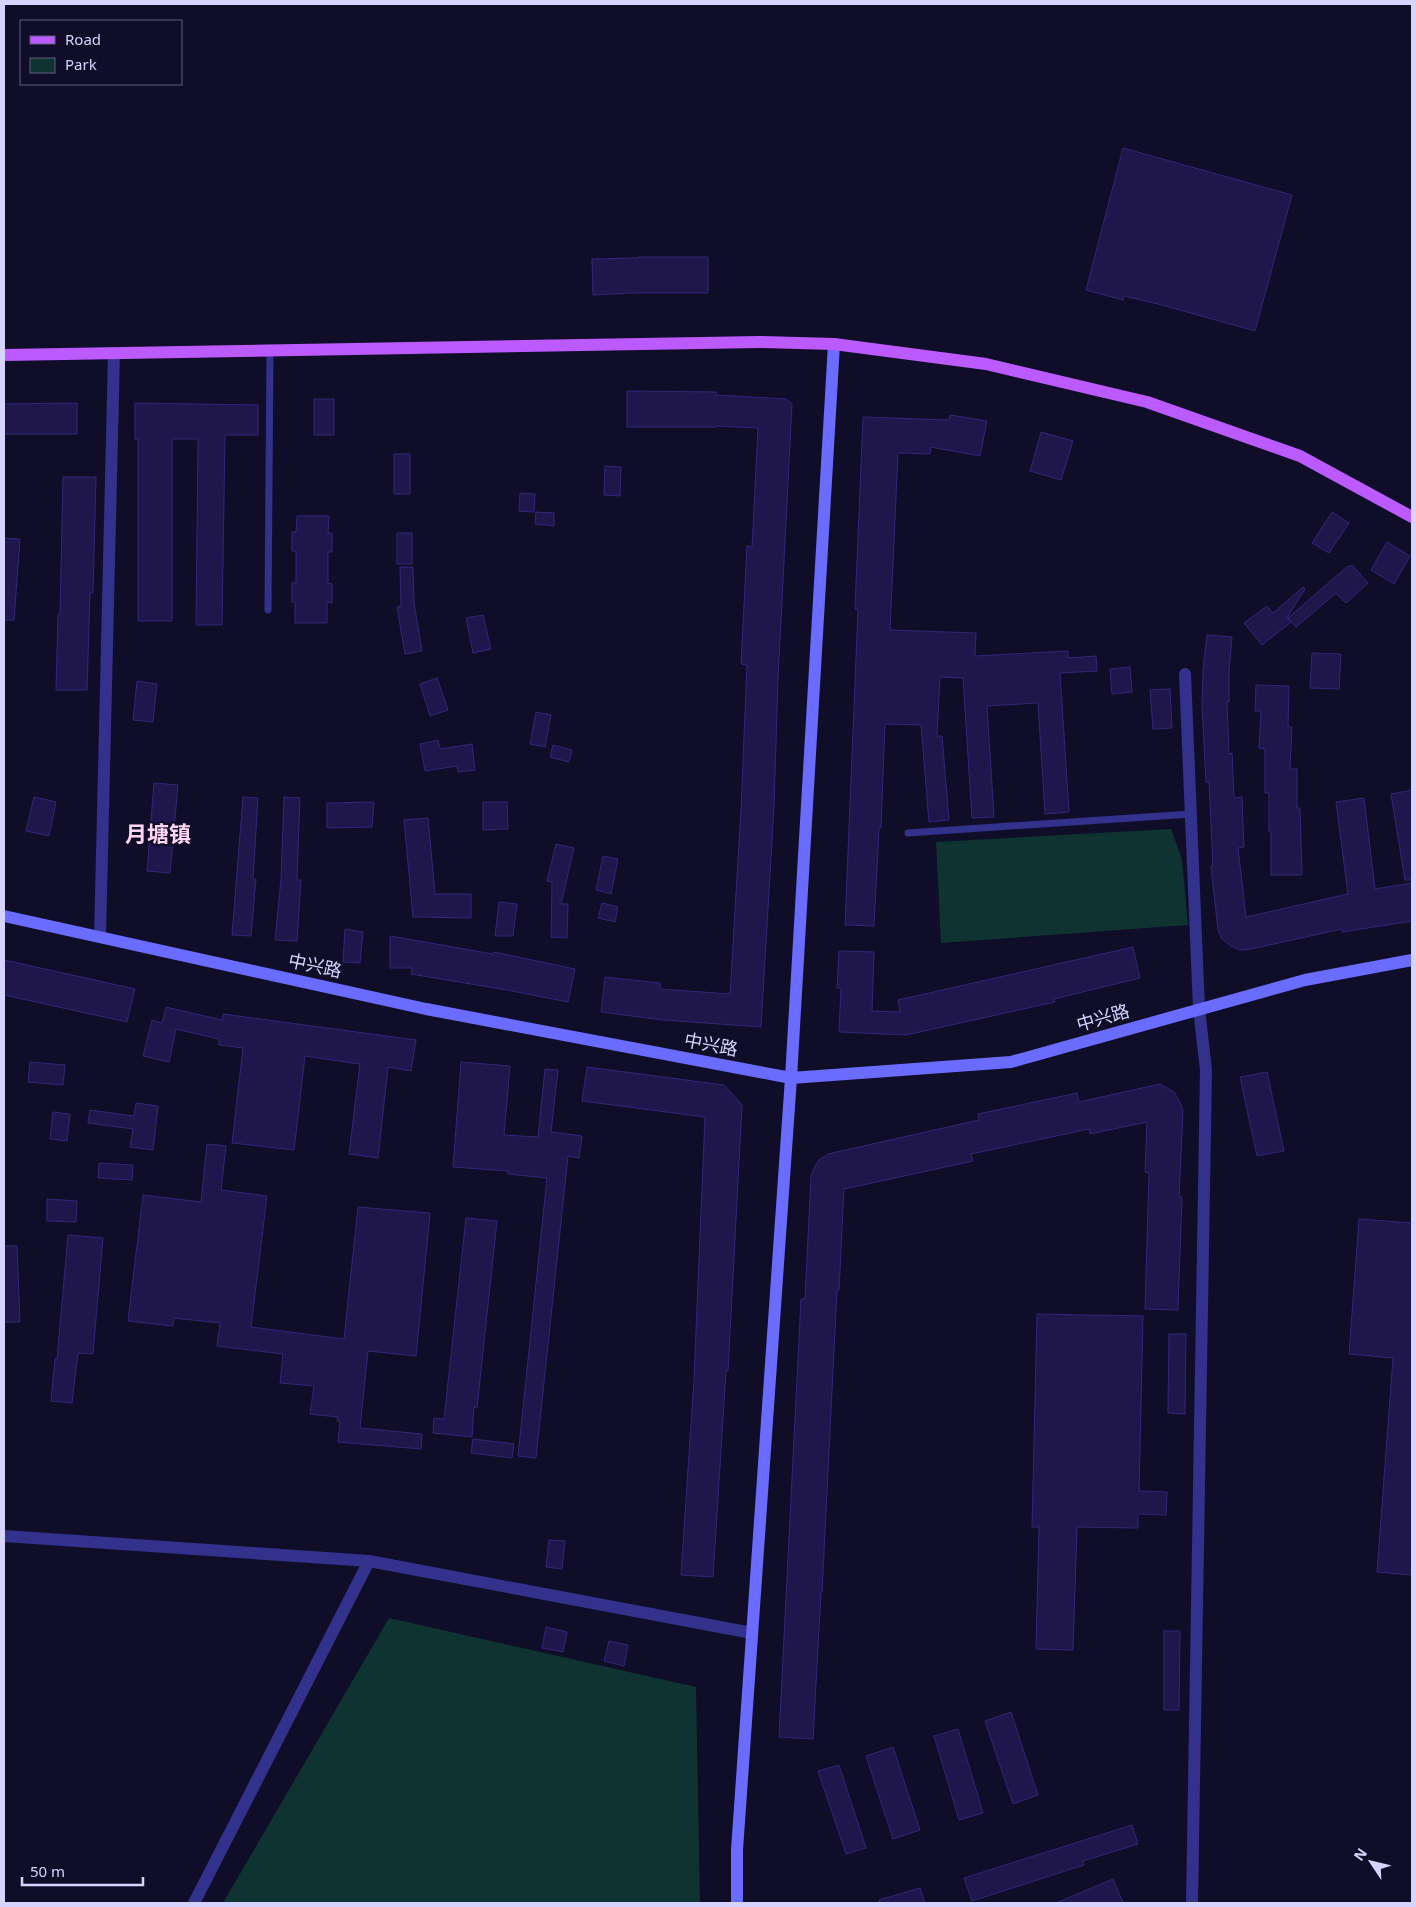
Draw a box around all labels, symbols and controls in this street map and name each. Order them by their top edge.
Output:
legend [20,20,182,85]
text: Road [65,29,101,49]
text: Park [65,54,97,74]
district label: 月塘镇 [125,818,191,848]
street label: 中兴路 [286,948,344,982]
street label: 中兴路 [1073,998,1132,1036]
street label: 中兴路 [682,1027,740,1061]
north arrow [1346,1837,1396,1887]
text: N [1349,1844,1371,1864]
scale bar [22,1854,144,1886]
text: 50 m [30,1861,65,1881]

